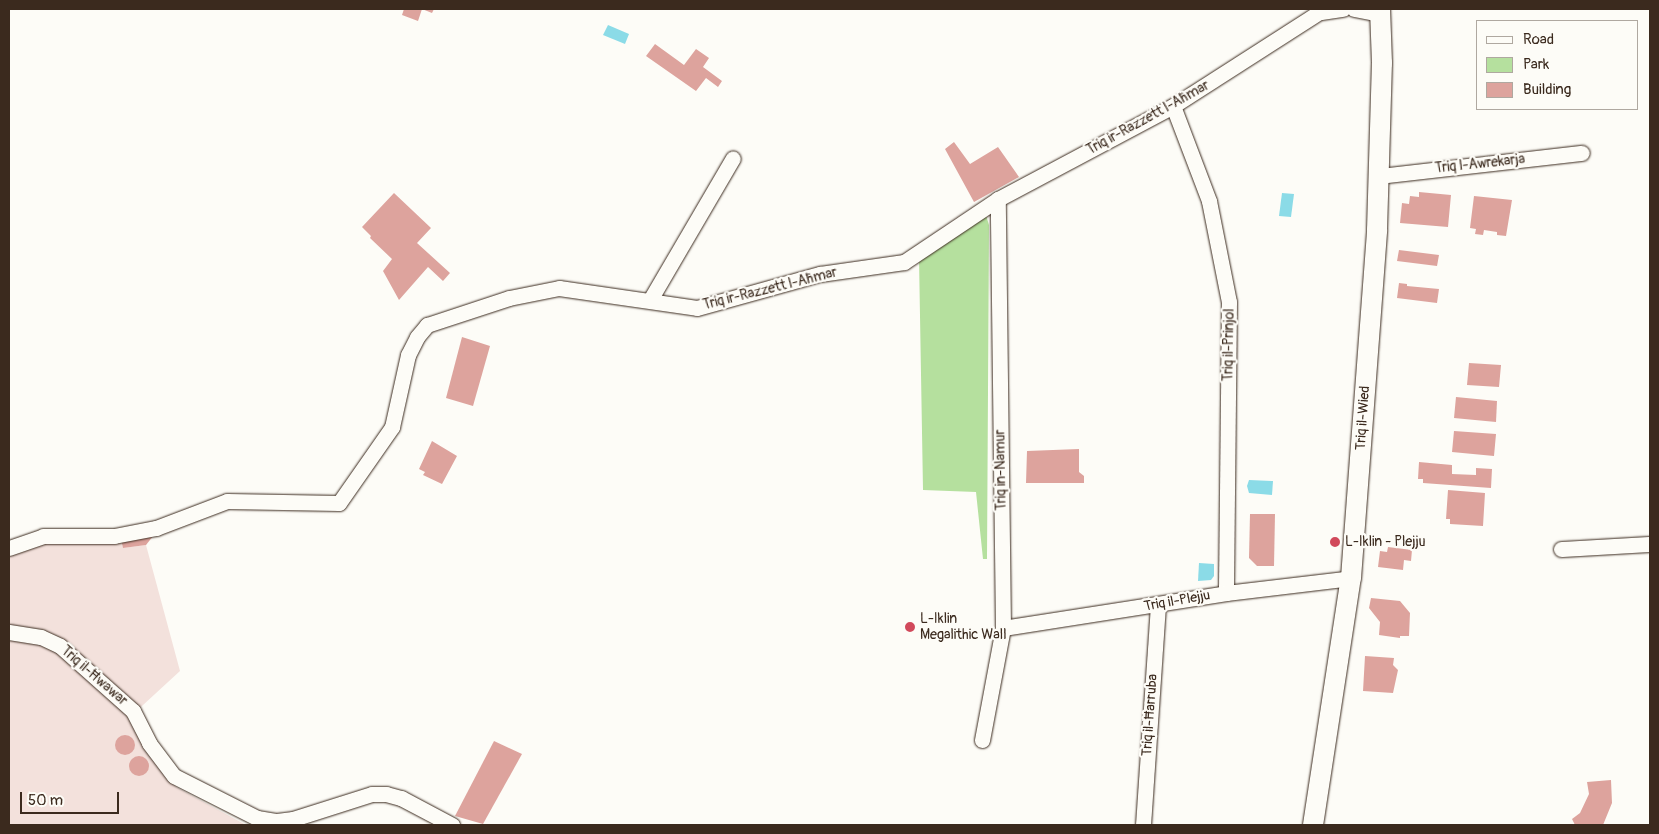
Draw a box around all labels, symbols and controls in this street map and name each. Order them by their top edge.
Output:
legend [1476,20,1639,110]
text: Road [1523,30,1554,49]
text: Park [1523,55,1549,74]
street label: Triq ir-Razzett l-Aħmar [1084,77,1212,159]
text: Building [1523,80,1571,99]
street label: Triq l-Awrekarja [1434,151,1526,177]
street label: Triq ir-Razzett l-Aħmar [701,264,839,314]
street label: Triq il-Prinjol [1220,308,1238,382]
street label: Triq il-Wied [1352,385,1374,451]
street label: Triq in-Namur [992,429,1010,511]
place label: L-Iklin - Plejju [1345,534,1425,550]
marker: L-Iklin - Plejju [1329,536,1341,548]
street label: Triq il-Plejju [1143,587,1211,615]
place label: L-Iklin Megalithic Wall [920,611,1006,644]
marker: L-Iklin Megalithic Wall [904,621,916,633]
street label: Triq il-Ħwawar [57,643,131,709]
street label: Triq il-Ħarruba [1139,673,1161,757]
scale bar [22,782,121,814]
text: 50 m [28,791,63,810]

